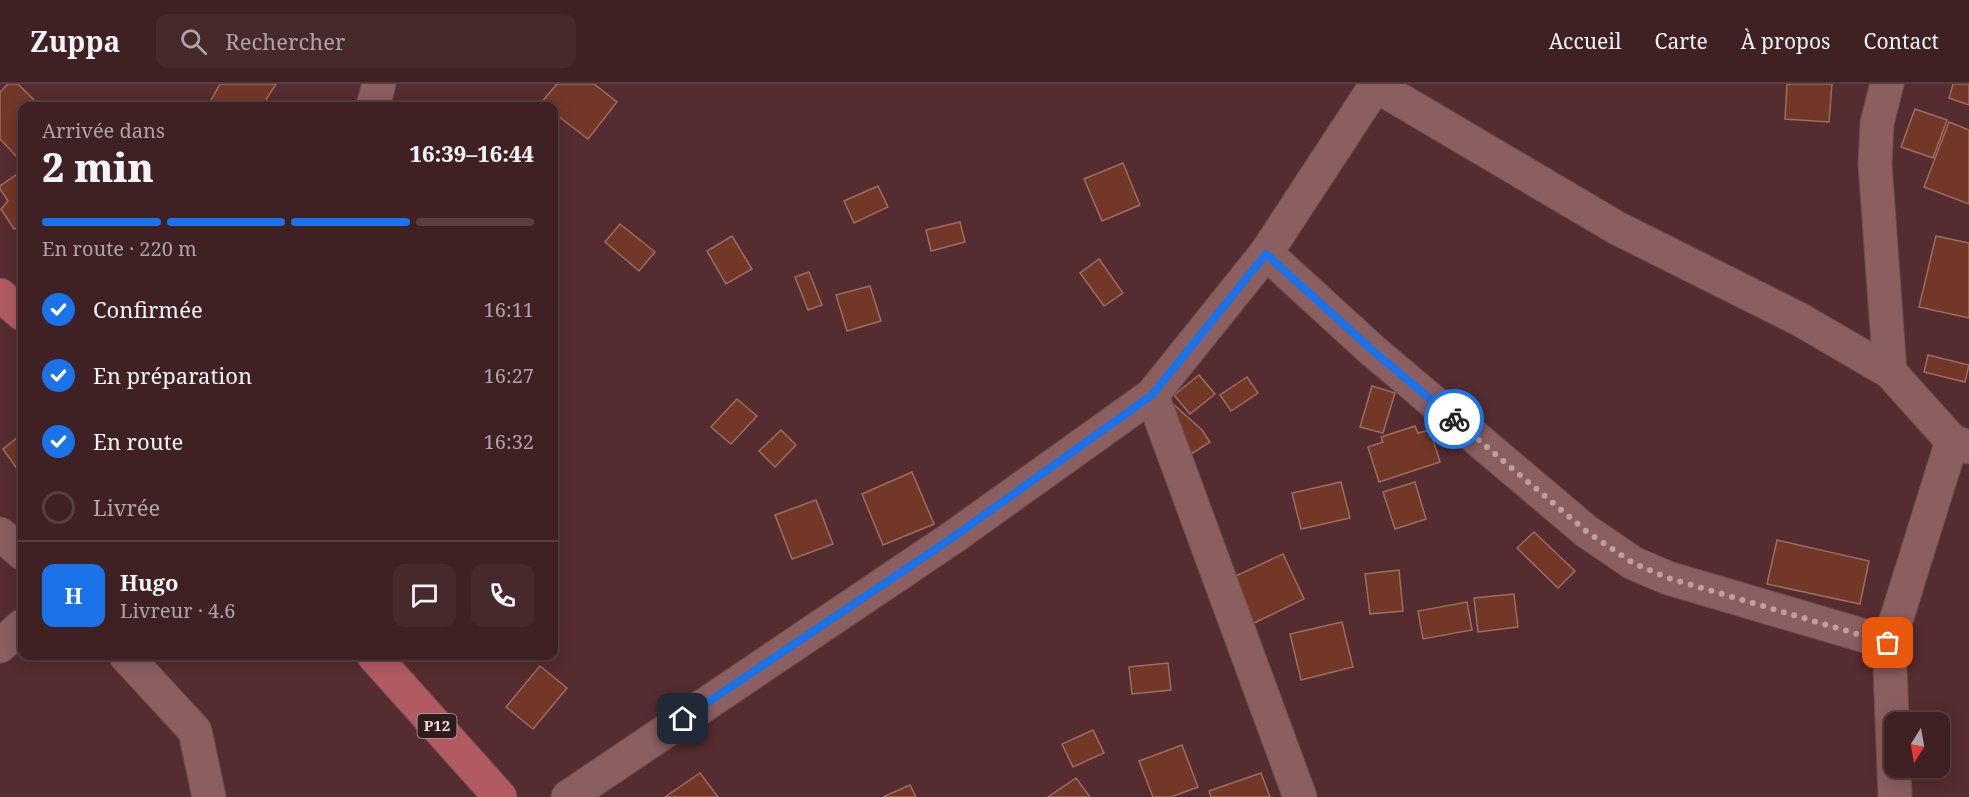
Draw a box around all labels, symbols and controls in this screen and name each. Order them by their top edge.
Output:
search box [156,14,576,68]
text: Zuppa [30,22,120,60]
icon: search [177,25,210,58]
text: Rechercher [225,26,345,56]
text: Accueil [1549,27,1622,55]
text: Carte [1655,27,1708,55]
text: À propos [1741,27,1831,55]
text: Contact [1864,27,1939,55]
text: Arrivée dans [42,117,165,144]
text: 16:39–16:44 [410,138,534,168]
text: 2 min [42,140,154,193]
text: En route · 220 m [42,235,197,262]
icon: check [42,293,75,326]
text: Confirmée [93,294,203,324]
text: 16:11 [484,296,534,323]
icon: check [42,359,75,392]
text: En préparation [93,360,252,390]
text: 16:27 [484,362,534,389]
courier [1424,389,1484,449]
icon: bike [1438,403,1471,436]
icon: check [42,425,75,458]
text: En route [93,426,183,456]
text: 16:32 [484,428,534,455]
text: Livrée [93,492,160,522]
button: chat [393,564,456,627]
button: phone [471,564,534,627]
text: Hugo [120,567,179,597]
text: H [64,580,83,610]
text: Livreur · 4.6 [120,597,235,624]
pin [1862,617,1913,668]
icon: bag [1871,626,1904,659]
pin [657,693,708,744]
icon: home [666,702,699,735]
north arrow [1884,712,1950,778]
map controls [1884,712,1950,778]
road number: P12 [418,714,456,738]

